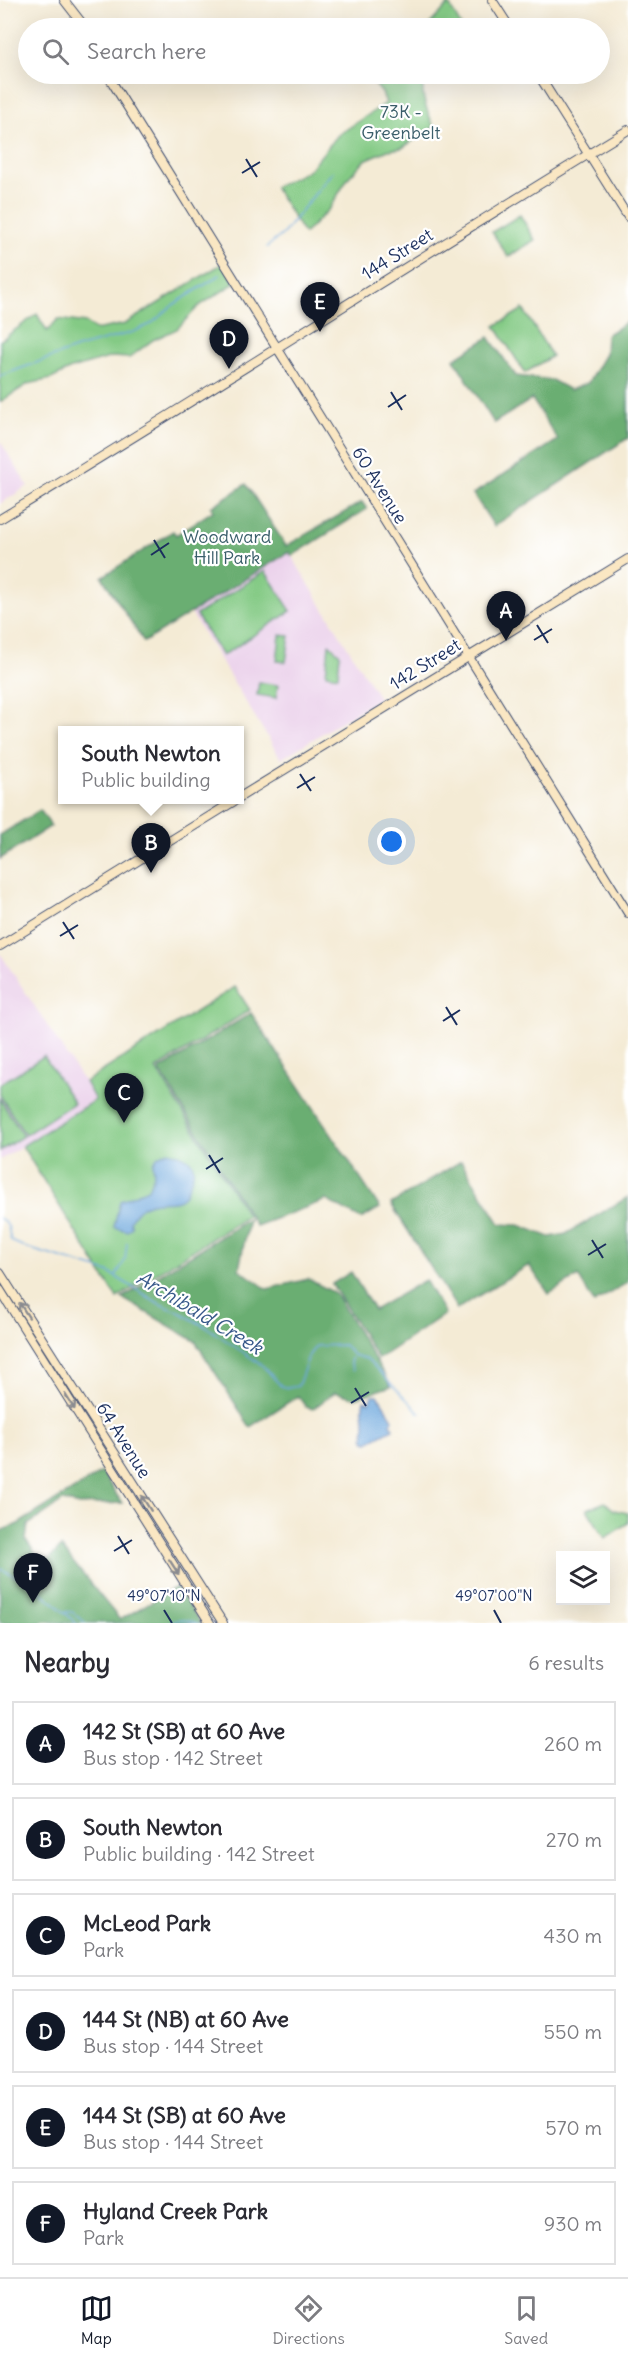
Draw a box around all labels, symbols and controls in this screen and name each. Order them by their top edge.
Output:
search box [18,18,610,84]
icon: search [39,35,72,68]
text: Search here [87,37,206,65]
park label: 73K - Greenbelt [361,100,441,144]
street label: 144 Street [357,223,437,285]
pin: E [300,282,340,332]
pin: D [210,320,248,369]
street label: 60 Avenue [347,442,413,528]
park label: Woodward Hill Park [183,525,272,569]
pin: A [486,592,526,641]
street label: 142 Street [385,633,465,695]
popup [58,726,244,804]
text: South Newton [81,739,221,767]
text: Public building [81,767,211,792]
pin: B [132,824,170,873]
your location [377,827,406,856]
pin: C [104,1074,144,1123]
water label: Archibald Creek [132,1265,269,1360]
one-way arrow [17,1302,29,1319]
one-way arrow [64,1393,76,1410]
street label: 64 Avenue [92,1398,156,1482]
one-way arrow [140,1495,152,1512]
map controls [556,1551,610,1605]
button: layers [556,1551,610,1605]
pin: F [14,1554,52,1603]
one-way arrow [168,1558,180,1575]
text: 49°07'10"N [127,1586,201,1605]
text: 49°07'00"N [455,1586,533,1605]
text: Nearby [24,1646,110,1679]
text: 6 results [528,1650,604,1675]
text: 142 St (SB) at 60 Ave [83,1717,285,1745]
text: A [39,1731,52,1756]
text: 260 m [544,1731,602,1756]
text: Bus stop · 142 Street [83,1745,263,1770]
text: South Newton [83,1813,222,1841]
text: B [39,1827,52,1852]
text: 270 m [546,1827,602,1852]
text: Public building · 142 Street [83,1841,315,1866]
text: McLeod Park [83,1909,211,1937]
text: C [39,1923,52,1948]
text: 430 m [544,1923,602,1948]
text: Park [83,1937,124,1962]
text: 144 St (NB) at 60 Ave [83,2005,289,2033]
text: D [38,2019,53,2044]
text: 550 m [544,2019,602,2044]
text: Bus stop · 144 Street [83,2033,263,2058]
text: 144 St (SB) at 60 Ave [83,2101,286,2129]
text: E [40,2115,51,2140]
text: 570 m [545,2115,602,2140]
text: Bus stop · 144 Street [83,2129,263,2154]
text: Hyland Creek Park [83,2197,268,2225]
text: F [40,2211,51,2236]
text: 930 m [544,2211,602,2236]
text: Park [83,2225,124,2250]
tab: Map [80,2292,113,2348]
tab: Directions [272,2292,345,2348]
tab: Saved [504,2292,548,2348]

